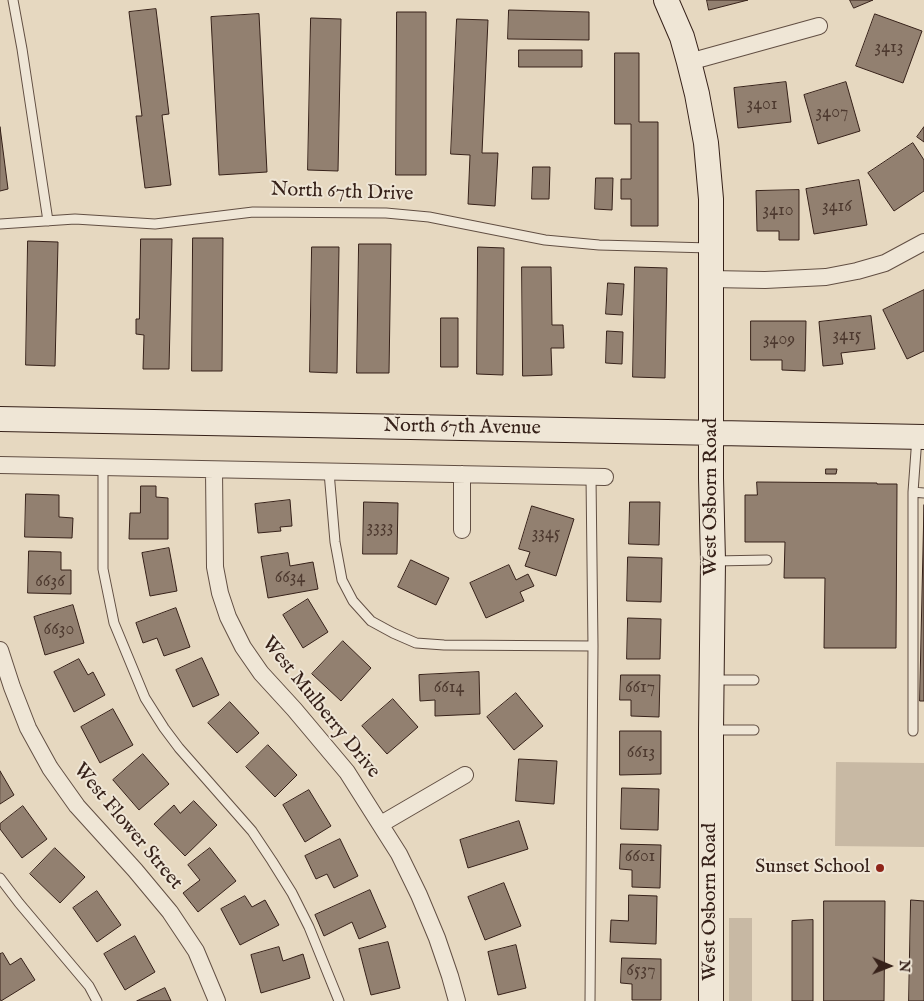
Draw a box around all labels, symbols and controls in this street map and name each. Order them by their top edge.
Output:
house number: 3413 [875,37,903,59]
house number: 3401 [747,94,777,116]
house number: 3407 [816,102,848,124]
street label: North 67th Drive [270,179,414,207]
house number: 3416 [822,196,852,218]
house number: 3410 [762,200,794,222]
house number: 3415 [833,325,861,347]
house number: 3409 [763,329,795,351]
street label: North 67th Avenue [383,415,541,441]
street label: West Osborn Road [700,418,724,576]
house number: 3333 [367,517,393,539]
house number: 3345 [532,523,560,545]
house number: 6634 [275,567,305,589]
house number: 6636 [35,571,65,593]
house number: 6630 [44,619,74,641]
street label: West Mulberry Drive [256,632,384,784]
house number: 6614 [434,677,464,699]
house number: 6617 [625,677,655,699]
house number: 6613 [627,742,655,764]
street label: West Flower Street [67,759,187,895]
street label: West Osborn Road [699,823,723,981]
house number: 6601 [625,846,655,868]
place label: Sunset School [755,856,870,880]
marker: Sunset School [874,862,886,874]
north arrow [864,941,914,991]
house number: 6537 [626,960,656,982]
text: N [895,960,913,972]

